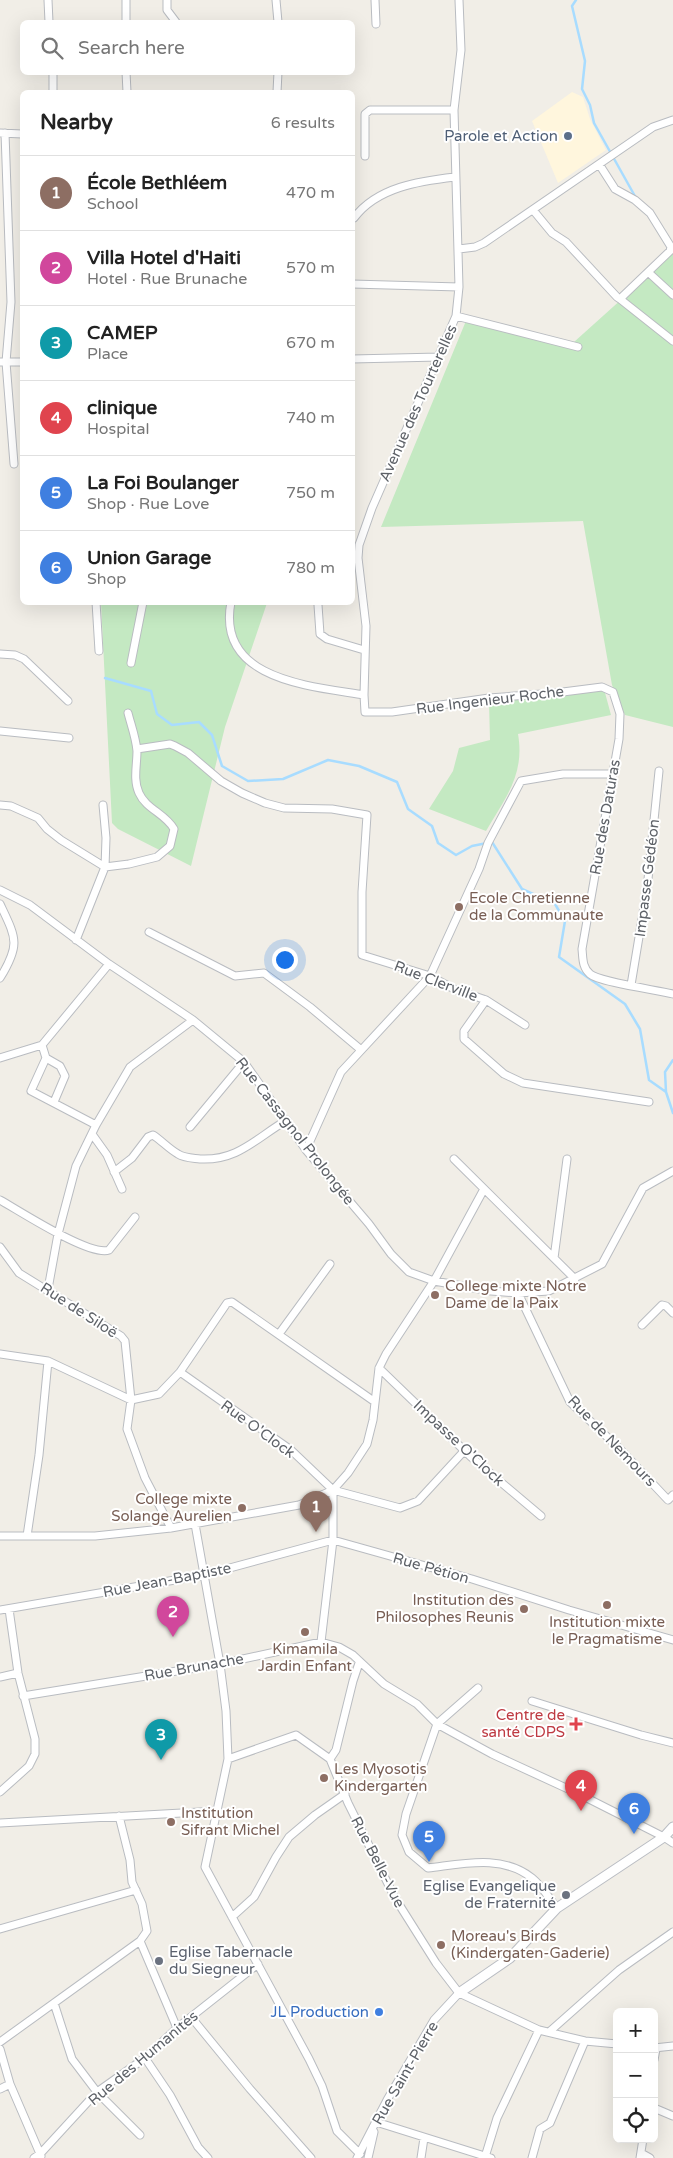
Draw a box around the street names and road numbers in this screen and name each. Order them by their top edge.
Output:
street label: Avenue des Tourterelles [375,322,461,484]
street label: Rue Ingenieur Roche [415,682,565,718]
street label: Rue des Daturas [586,758,624,876]
street label: Impasse Gédéon [631,818,663,938]
street label: Rue Clerville [392,957,480,1005]
street label: Rue Cassagnol Prolongée [232,1054,358,1208]
street label: Rue de Siloë [37,1278,121,1342]
street label: Rue de Nemours [564,1392,660,1490]
street label: Rue O'Clock [217,1396,299,1462]
street label: Impasse O'Clock [410,1396,508,1490]
street label: Rue Pétion [391,1549,471,1587]
street label: Rue Jean-Baptiste [101,1559,233,1601]
street label: Rue Brunache [143,1649,245,1685]
street label: Rue Belle-Vue [347,1813,409,1911]
street label: Rue des Humanités [84,2007,202,2109]
street label: Rue Saint-Pierre [368,2018,442,2128]

